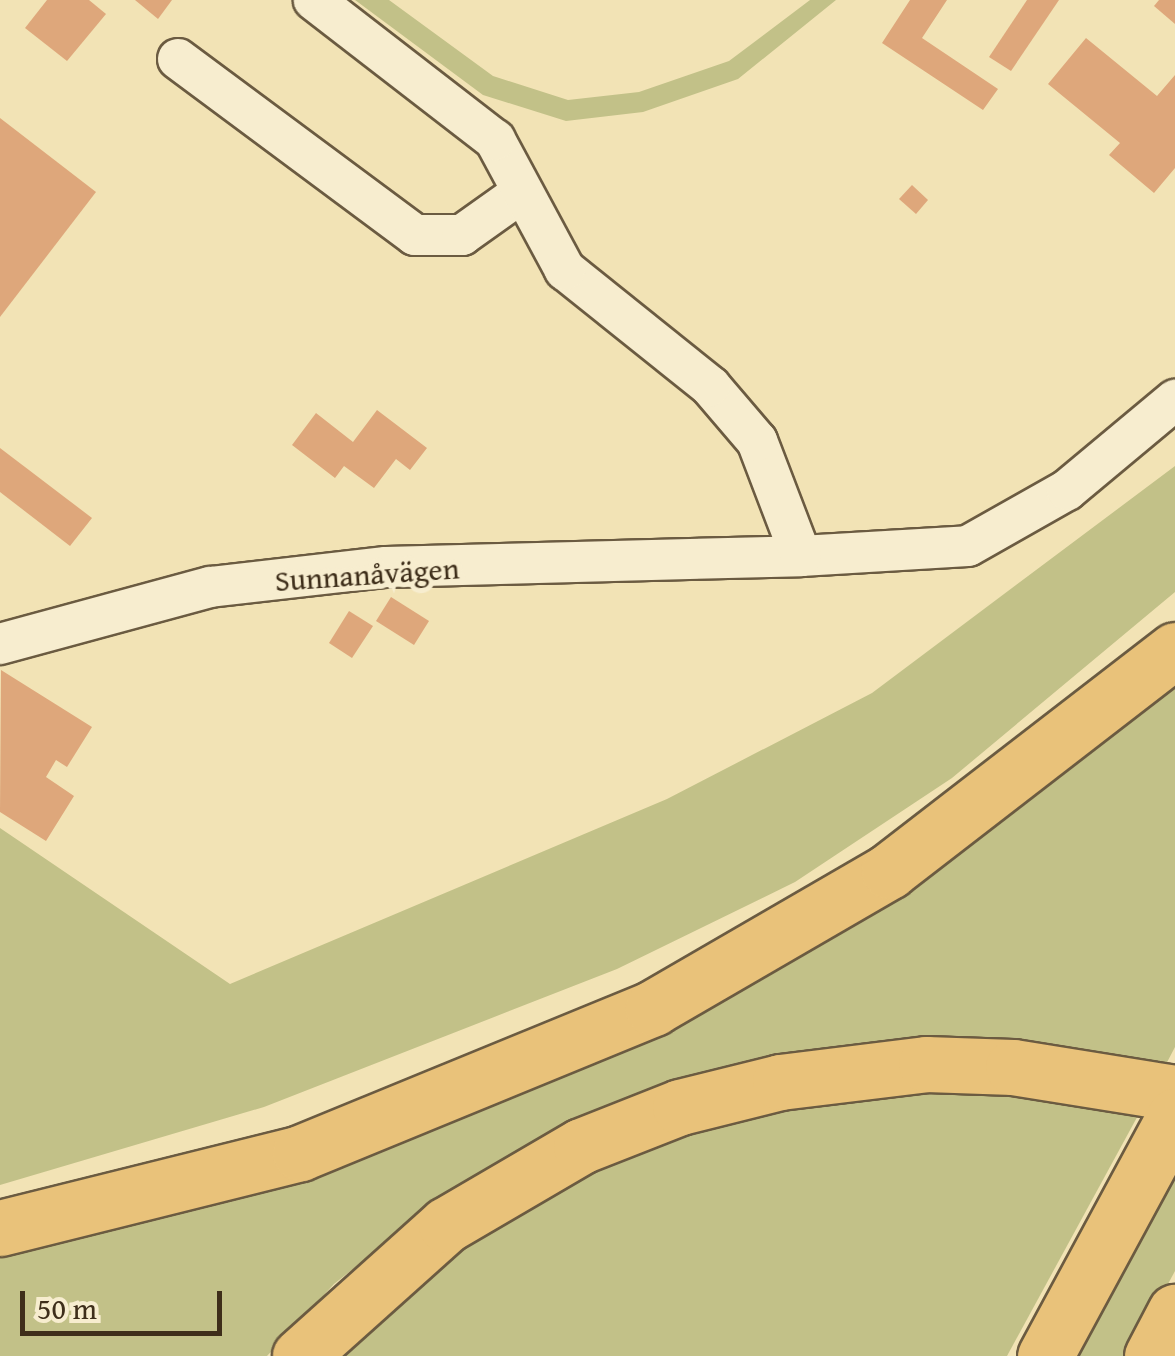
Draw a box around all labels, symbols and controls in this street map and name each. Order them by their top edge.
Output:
street label: Sunnanåvägen [274,550,460,598]
scale bar [25,1271,228,1333]
text: 50 m [37,1286,97,1330]

